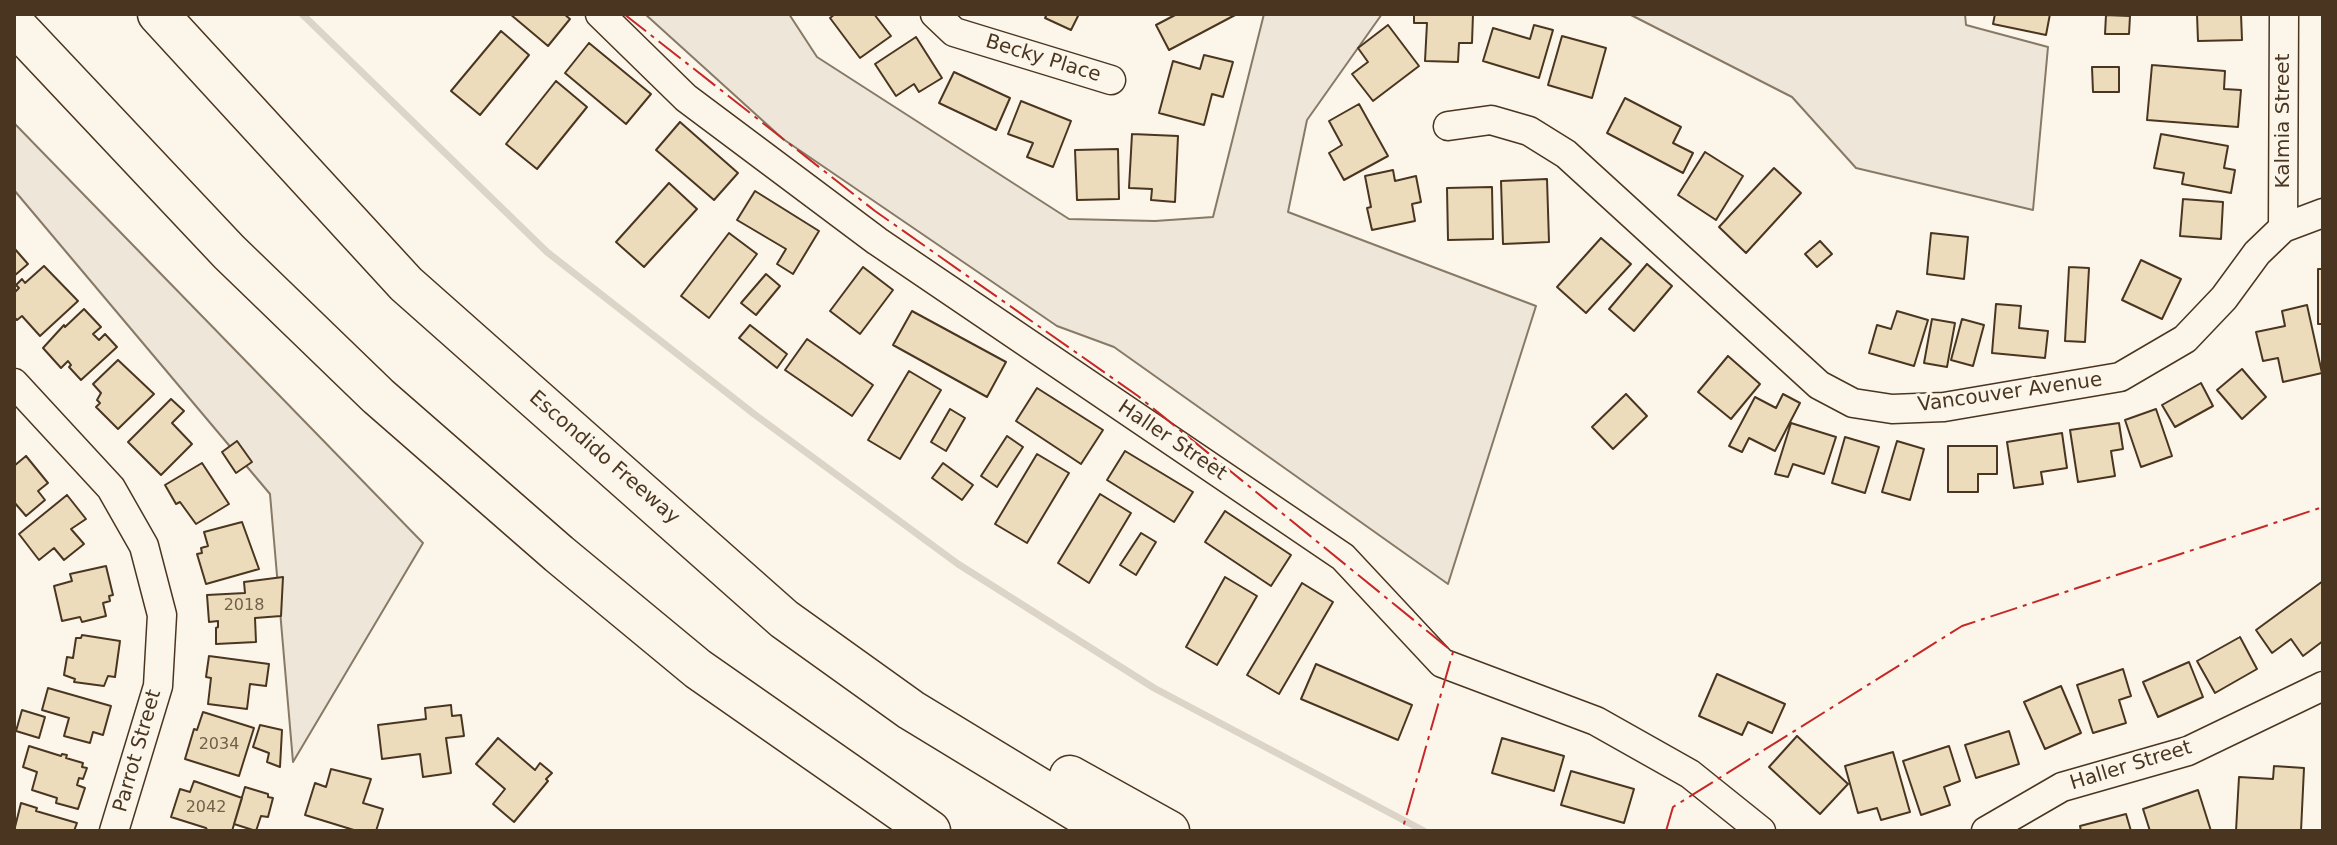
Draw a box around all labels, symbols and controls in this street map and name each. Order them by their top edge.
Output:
street label: Becky Place [982,30,1104,88]
street label: Kalmia Street [2272,54,2296,188]
street label: Vancouver Avenue [1916,368,2104,418]
street label: Escondido Freeway [524,386,684,530]
street label: Haller Street [1113,396,1231,486]
house number: 2018 [224,596,264,616]
street label: Parrot Street [109,687,167,815]
house number: 2034 [199,735,239,755]
street label: Haller Street [2067,736,2195,796]
house number: 2042 [186,798,226,818]

